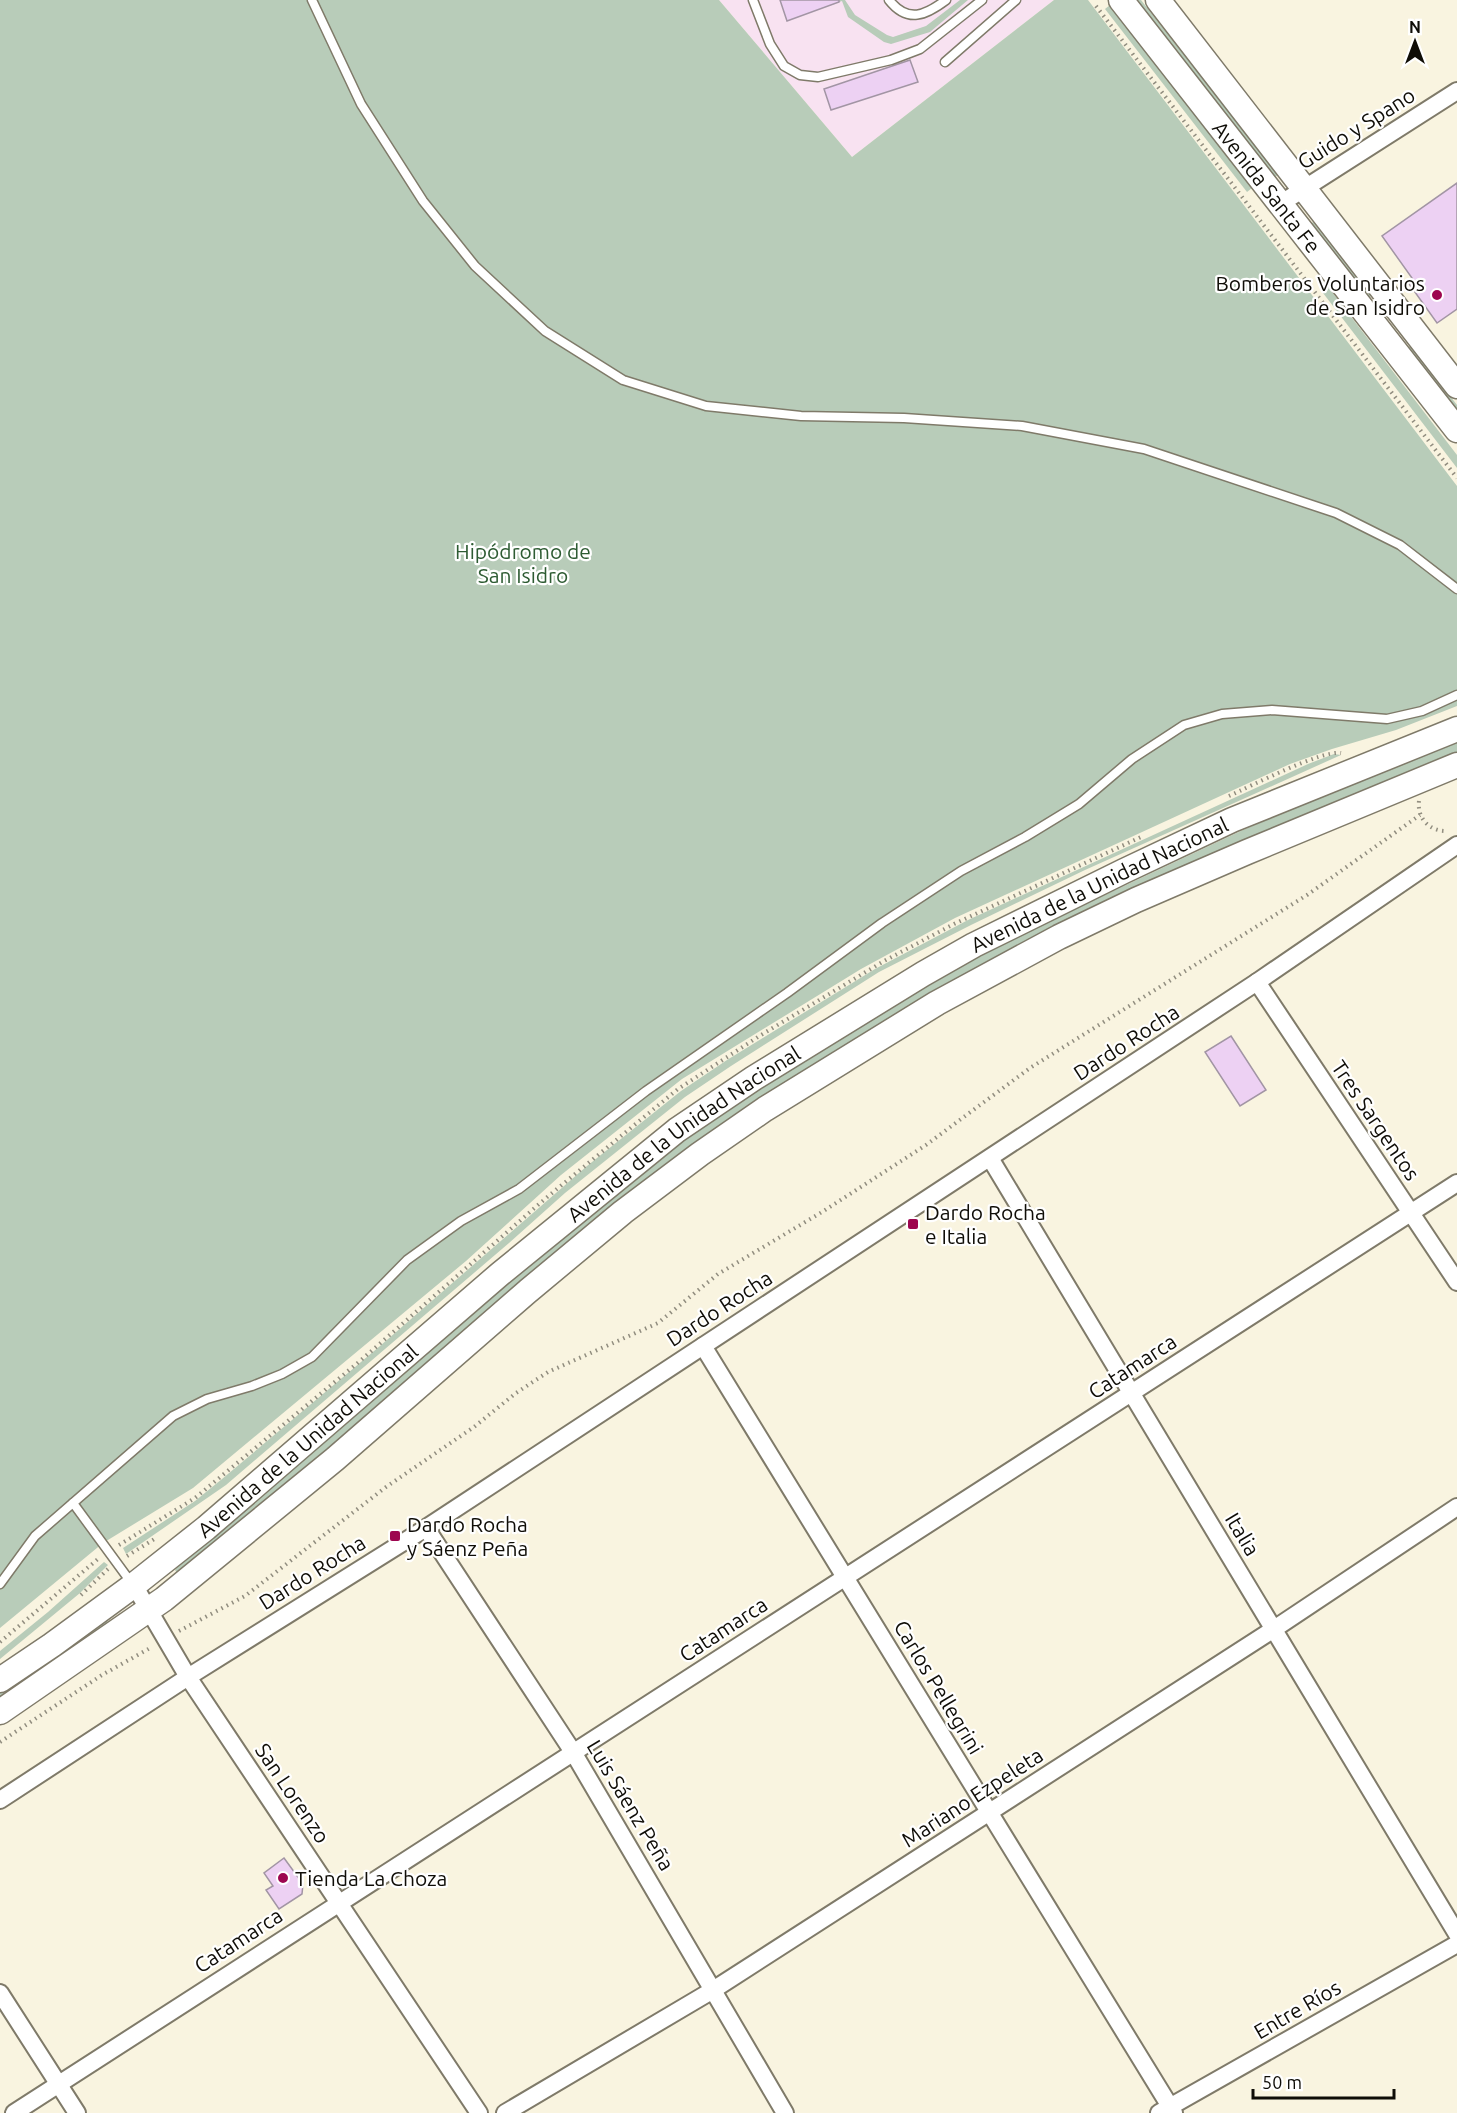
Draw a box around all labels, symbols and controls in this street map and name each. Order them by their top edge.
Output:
north arrow [1385,12,1445,72]
text: N [1409,18,1421,36]
street label: Guido y Spano [1293,82,1419,174]
street label: Avenida Santa Fe [1208,116,1326,257]
place label: Bomberos Voluntarios de San Isidro [1215,271,1425,319]
marker: Bomberos Voluntarios de San Isidro [1430,288,1444,302]
park label: Hipódromo de San Isidro [455,539,591,587]
street label: Avenida de la Unidad Nacional [967,812,1232,957]
street label: Dardo Rocha [1069,999,1183,1085]
street label: Avenida de la Unidad Nacional [562,1041,804,1227]
street label: Tres Sargentos [1327,1055,1425,1185]
place label: Dardo Rocha e Italia [925,1200,1046,1248]
marker: Dardo Rocha e Italia [906,1217,920,1231]
street label: Dardo Rocha [662,1265,776,1351]
street label: Catamarca [1084,1329,1180,1403]
street label: Avenida de la Unidad Nacional [193,1339,422,1542]
street label: Italia [1221,1508,1265,1560]
place label: Dardo Rocha y Sáenz Peña [407,1512,528,1560]
marker: Dardo Rocha y Sáenz Peña [388,1529,402,1543]
street label: Dardo Rocha [254,1530,370,1614]
street label: Catamarca [675,1592,771,1666]
street label: Carlos Pellegrini [890,1616,988,1758]
street label: Luis Sáenz Peña [583,1735,679,1875]
street label: San Lorenzo [251,1739,335,1847]
street label: Mariano Ezpeleta [897,1742,1047,1852]
place label: Tienda La Choza [295,1866,447,1890]
marker: Tienda La Choza [276,1871,290,1885]
street label: Catamarca [190,1903,286,1977]
street label: Entre Ríos [1249,1975,1345,2043]
scale bar [1253,2062,1394,2100]
text: 50 m [1262,2072,1302,2092]

